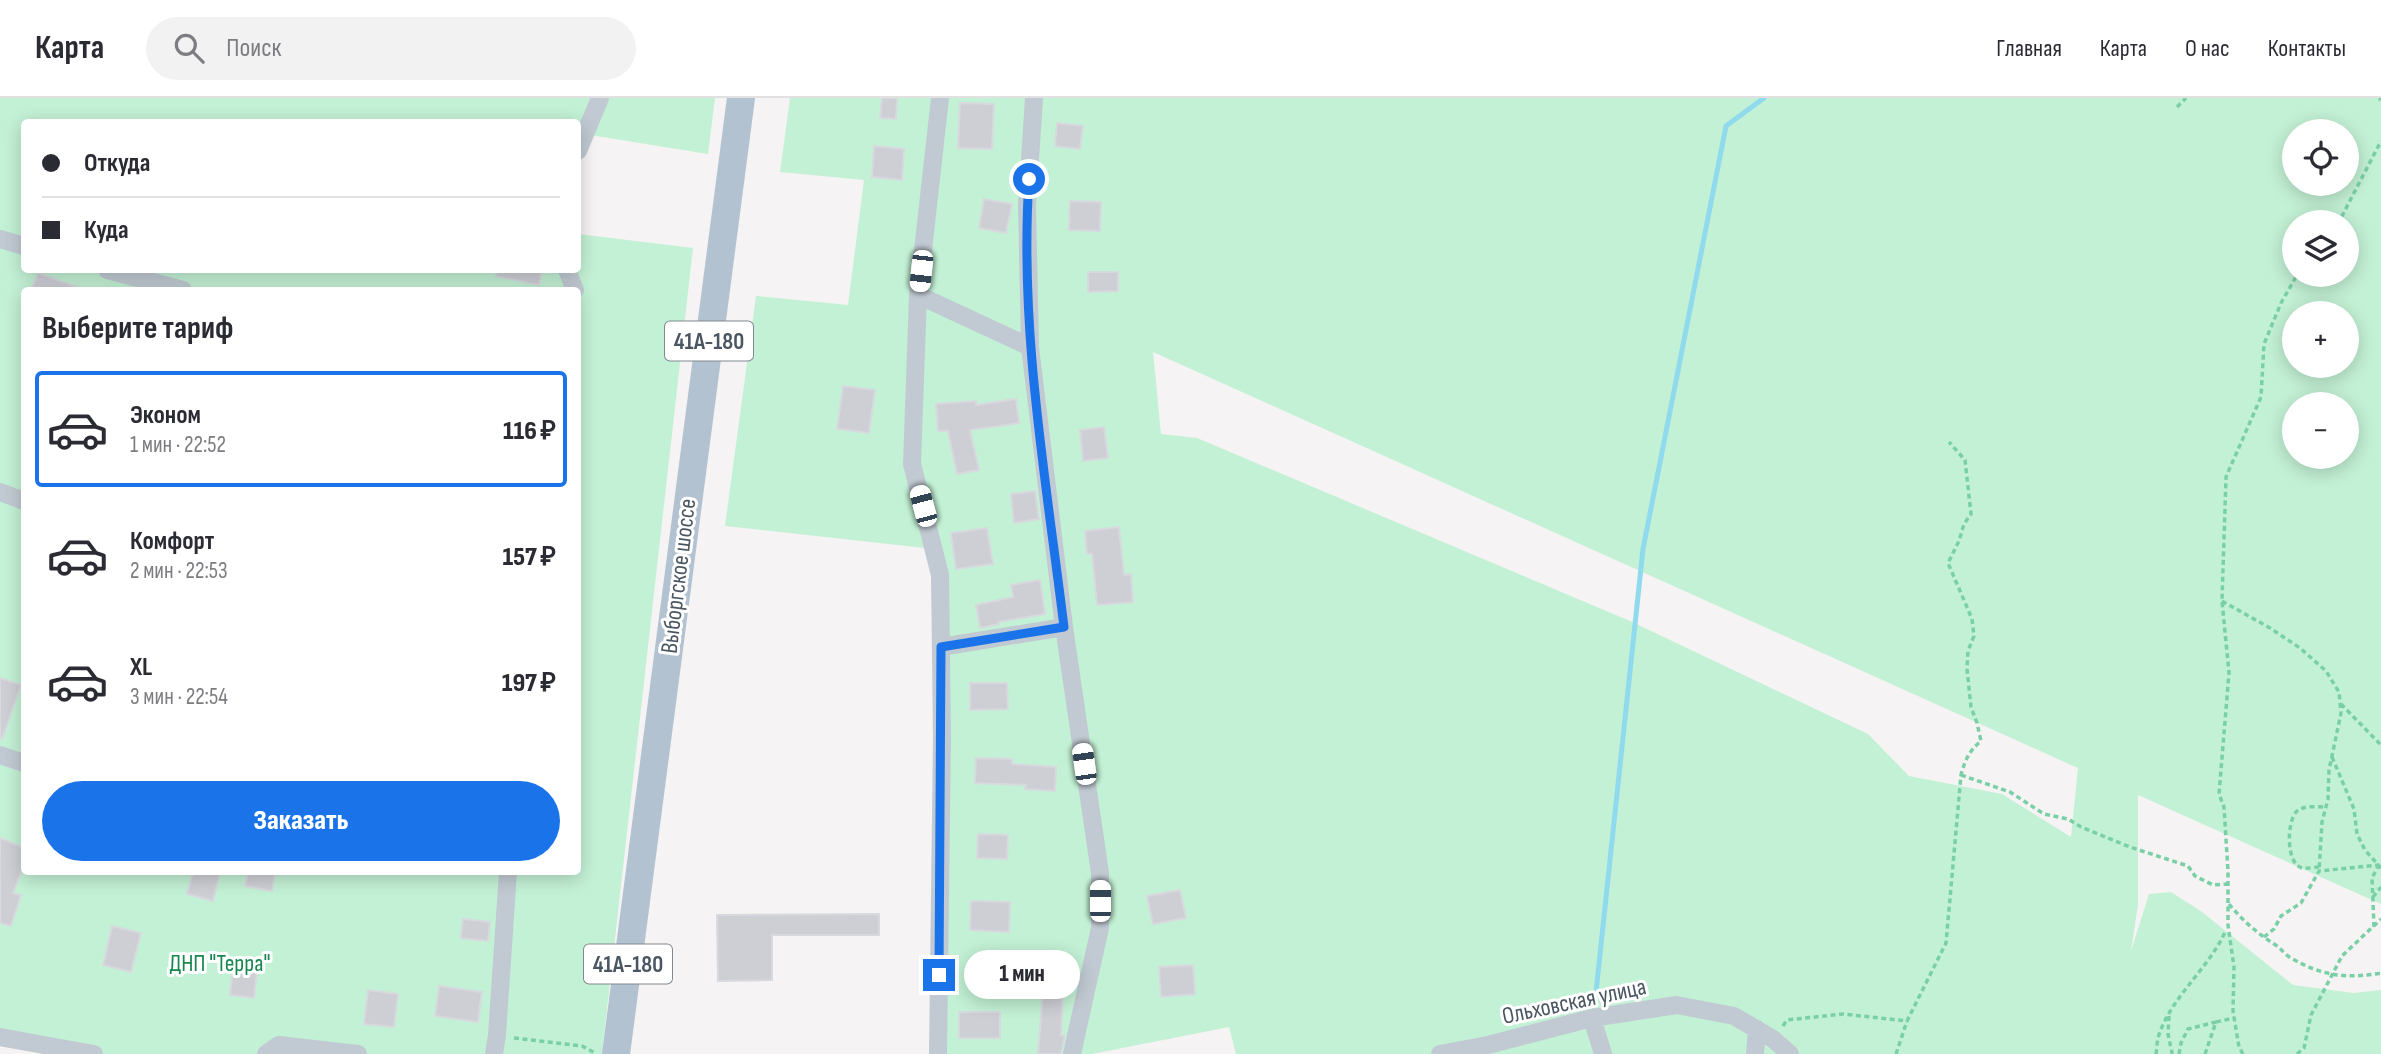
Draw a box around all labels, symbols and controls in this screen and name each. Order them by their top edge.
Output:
search box [146,17,636,80]
text: Карта [35,28,104,68]
icon: search [170,29,208,67]
text: Поиск [226,33,281,64]
text: Главная [1996,34,2062,63]
text: Карта [2100,34,2147,63]
text: О нас [2185,34,2230,63]
text: Контакты [2268,34,2346,63]
map controls [2282,119,2359,469]
button: locate [2282,119,2359,196]
text: Откуда [84,148,150,179]
route start [1013,163,1045,195]
button: layers [2282,210,2359,287]
text: Куда [84,215,129,246]
car [909,249,934,293]
button: + [2282,301,2359,378]
text: Выберите тариф [42,309,233,348]
road number: 41А-180 [665,322,753,360]
button: − [2282,392,2359,469]
icon: car [46,398,109,461]
text: Эконом [130,400,201,431]
text: 116 ₽ [503,416,556,447]
text: 1 мин · 22:52 [130,431,226,459]
car [908,483,939,529]
street label: Выборгское шоссе [655,497,702,655]
icon: car [46,524,109,587]
text: Комфорт [130,526,214,557]
text: 157 ₽ [503,542,556,573]
text: 2 мин · 22:53 [130,557,228,585]
icon: car [46,650,109,713]
text: XL [130,652,152,683]
text: 197 ₽ [502,668,556,699]
text: 3 мин · 22:54 [130,683,228,711]
car [1071,742,1098,786]
button: Заказать [42,781,560,861]
car [1090,880,1111,922]
road number: 41А-180 [584,944,672,984]
park label: ДНП "Терра" [170,949,270,978]
callout: 1 мин [964,950,1079,1000]
route end [923,959,955,991]
text: 1 мин [999,960,1045,988]
street label: Ольховская улица [1500,972,1649,1031]

